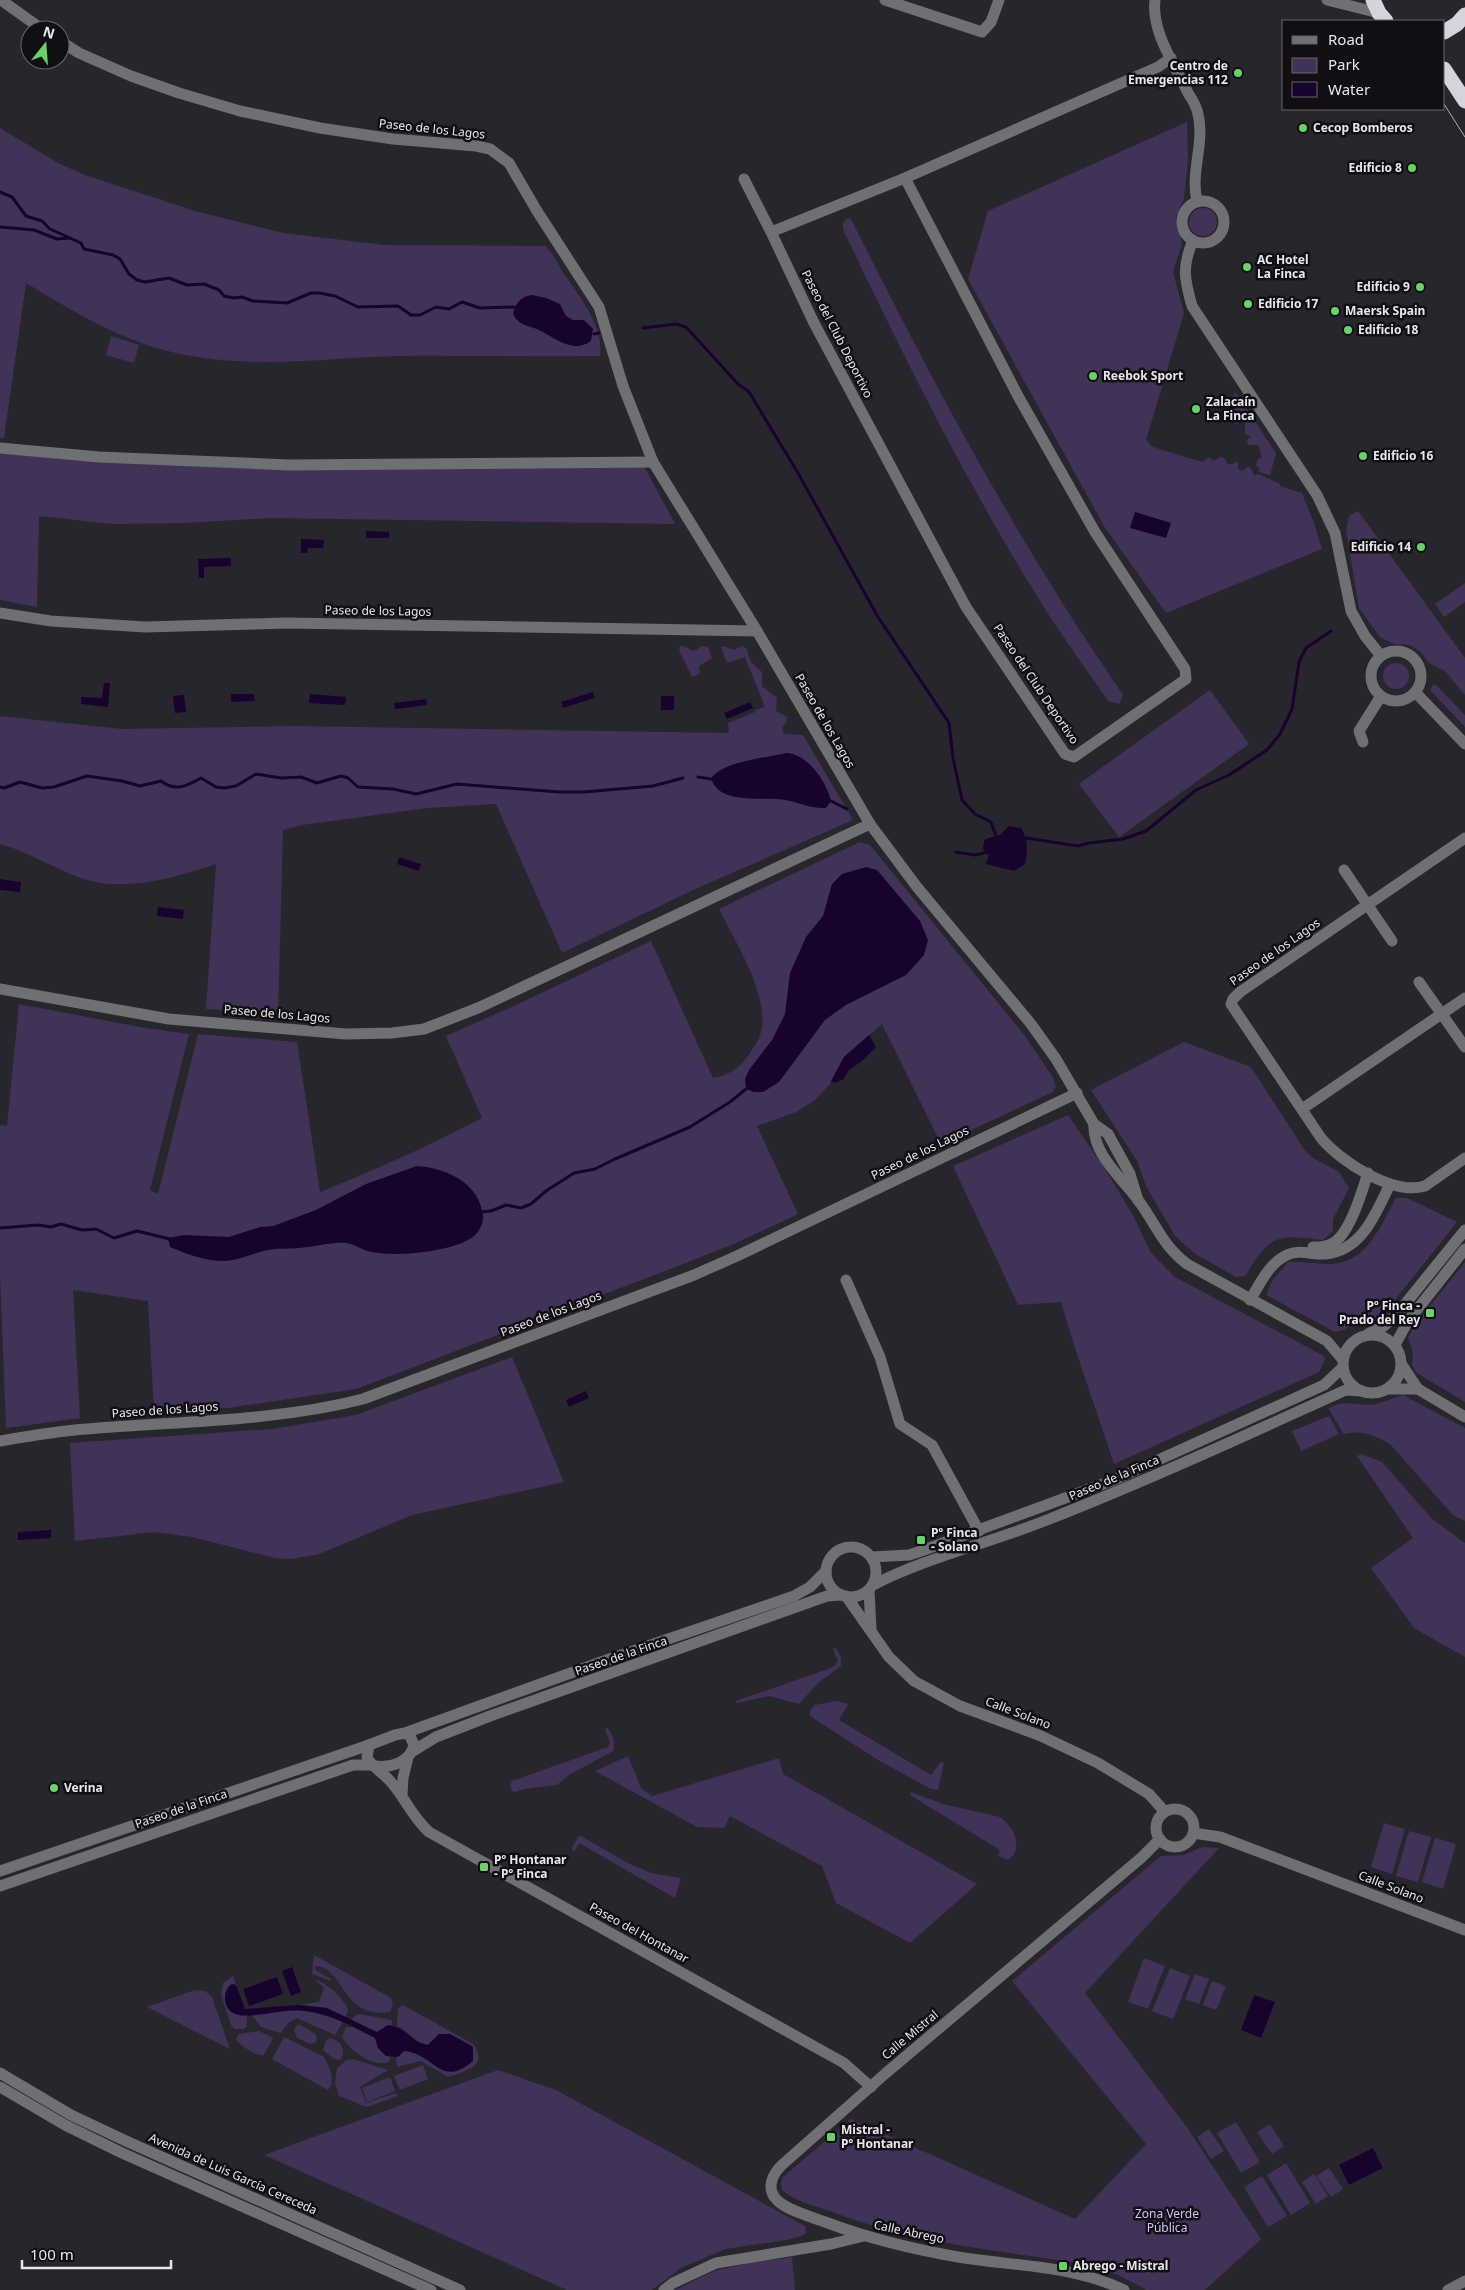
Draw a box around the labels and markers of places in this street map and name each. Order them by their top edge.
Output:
place label: Centro de Emergencias 112 [1128,57,1228,88]
marker: Centro de Emergencias 112 [1232,67,1244,79]
place label: Cecop Bomberos [1313,119,1413,136]
marker: Cecop Bomberos [1297,122,1309,134]
place label: Edificio 8 [1349,159,1402,176]
marker: Edificio 8 [1406,162,1418,174]
place label: AC Hotel La Finca [1257,251,1309,282]
marker: AC Hotel La Finca [1241,261,1253,273]
place label: Edificio 9 [1357,278,1410,295]
marker: Edificio 9 [1414,281,1426,293]
place label: Edificio 17 [1258,295,1318,312]
marker: Edificio 17 [1242,298,1254,310]
place label: Maersk Spain [1345,302,1425,319]
marker: Maersk Spain [1329,305,1341,317]
place label: Edificio 18 [1358,321,1418,338]
marker: Edificio 18 [1342,324,1354,336]
place label: Reebok Sport [1103,367,1183,384]
marker: Reebok Sport [1087,370,1099,382]
place label: Zalacaín La Finca [1206,393,1256,424]
marker: Zalacaín La Finca [1190,403,1202,415]
place label: Edificio 16 [1373,447,1433,464]
marker: Edificio 16 [1357,450,1369,462]
place label: Edificio 14 [1351,538,1411,555]
marker: Edificio 14 [1415,541,1427,553]
place label: Pº Finca - Prado del Rey [1339,1297,1420,1328]
marker: Pº Finca - Prado del Rey [1424,1307,1436,1319]
place label: Pº Finca - Solano [931,1524,978,1555]
marker: Pº Finca - Solano [915,1534,927,1546]
place label: Verina [64,1779,103,1796]
marker: Verina [48,1782,60,1794]
place label: Pº Hontanar - Pº Finca [494,1851,567,1882]
marker: Pº Hontanar - Pº Finca [478,1861,490,1873]
place label: Mistral - Pº Hontanar [841,2121,914,2152]
marker: Mistral - Pº Hontanar [825,2131,837,2143]
place label: Abrego - Mistral [1073,2257,1168,2274]
marker: Abrego - Mistral [1057,2260,1069,2272]

